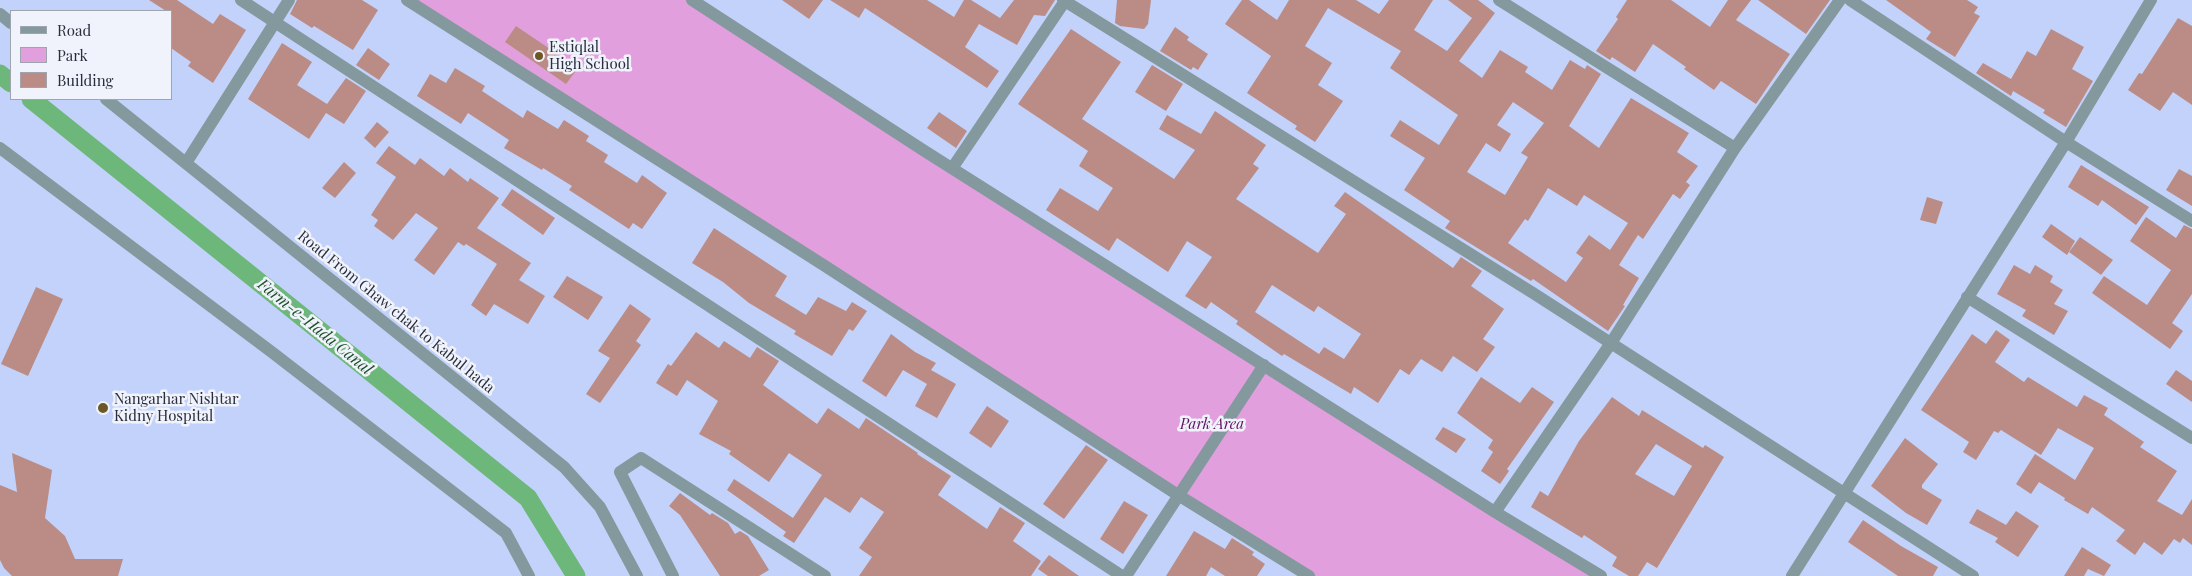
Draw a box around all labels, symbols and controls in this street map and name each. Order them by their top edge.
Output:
legend [10,10,172,100]
text: Road [57,20,91,40]
place label: Estiqlal High School [549,38,630,73]
text: Park [57,45,88,65]
marker: Estiqlal High School [533,50,545,62]
text: Building [57,70,113,90]
street label: Road From Ghaw chak to Kabul hada [294,227,498,397]
water label: Farm-e-Hada Canal [254,275,376,379]
place label: Nangarhar Nishtar Kidny Hospital [114,390,239,425]
marker: Nangarhar Nishtar Kidny Hospital [96,401,110,415]
park label: Park Area [1180,415,1244,433]

